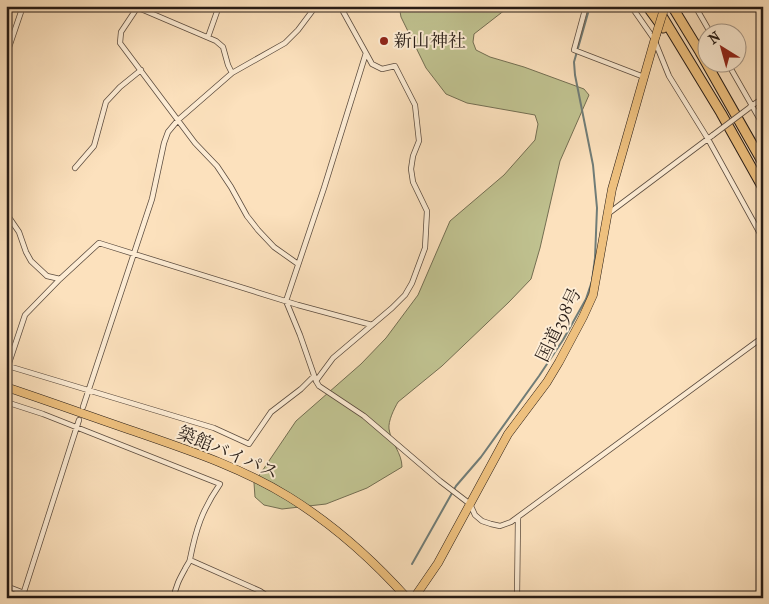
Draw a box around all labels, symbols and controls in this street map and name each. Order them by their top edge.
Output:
north arrow [696,22,746,72]
text: N [705,28,724,48]
place label: 新山神社 [394,31,466,52]
marker: 新山神社 [378,35,390,47]
street label: 国道398号 [532,285,586,365]
street label: 築館バイパス [174,422,282,484]

